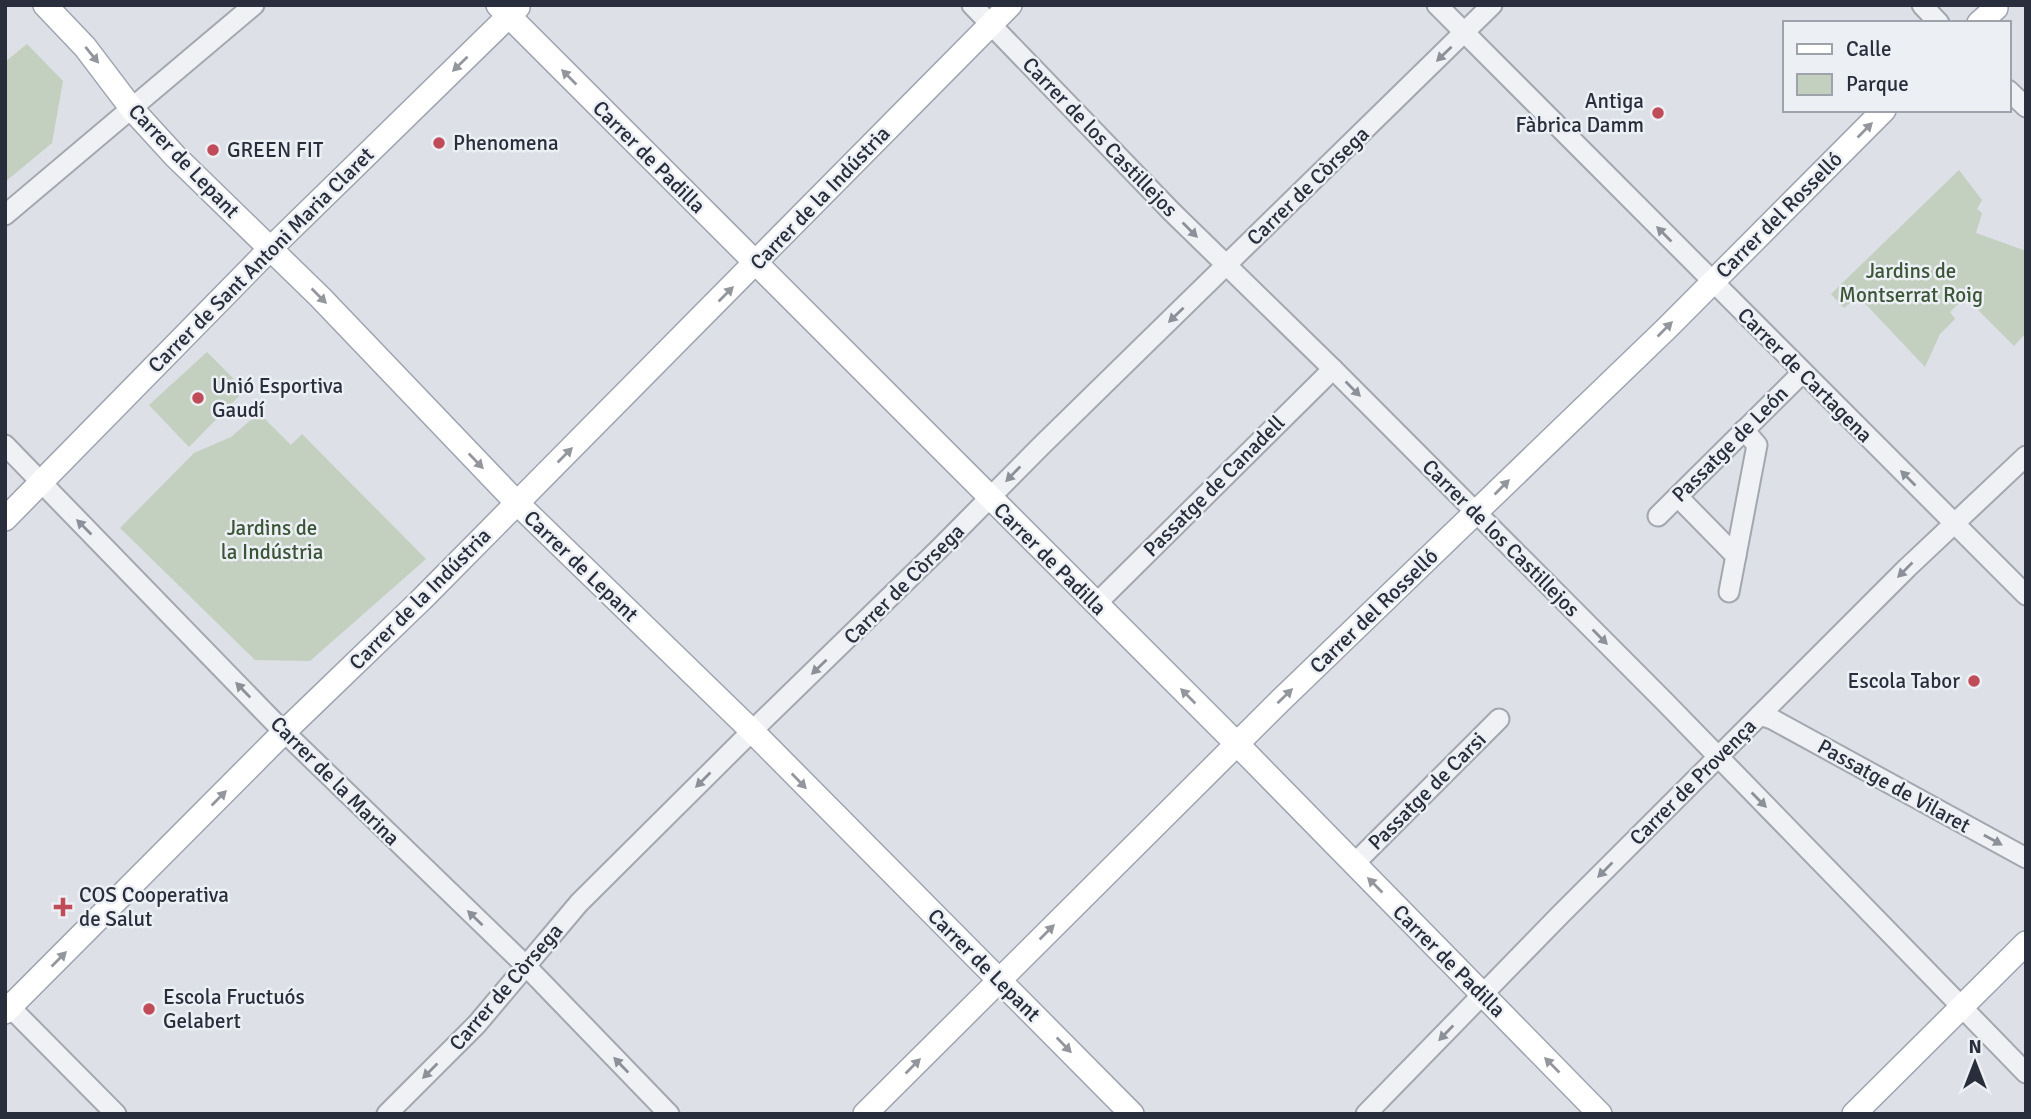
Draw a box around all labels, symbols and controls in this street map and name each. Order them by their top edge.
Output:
legend [1783,21,2010,112]
text: Calle [1846,36,1892,62]
one-way arrow [84,45,99,63]
one-way arrow [1435,45,1452,62]
street label: Carrer de los Castillejos [1017,52,1183,222]
one-way arrow [453,55,469,72]
one-way arrow [561,68,578,85]
text: Parque [1846,71,1909,97]
place label: Antiga Fàbrica Damm [1516,88,1644,138]
street label: Carrer de Padilla [587,95,711,219]
street label: Carrer de Lepant [123,98,245,224]
marker: Antiga Fàbrica Damm [1650,105,1666,121]
street label: Carrer de la Indústria [745,121,895,275]
street label: Carrer de Còrsega [1241,121,1375,251]
one-way arrow [1856,121,1873,138]
place label: Phenomena [453,130,559,156]
marker: Phenomena [431,135,447,151]
place label: GREEN FIT [227,137,324,163]
street label: Carrer de Sant Antoni Maria Claret [143,142,379,378]
marker: GREEN FIT [205,142,221,158]
street label: Carrer del Rosselló [1710,146,1848,284]
one-way arrow [1181,222,1198,238]
one-way arrow [1656,226,1673,242]
park label: Jardins de Montserrat Roig [1839,258,1983,308]
one-way arrow [717,286,733,303]
one-way arrow [311,288,328,305]
street label: Carrer de Cartagena [1732,302,1878,448]
one-way arrow [1168,307,1185,323]
one-way arrow [1656,321,1673,337]
place label: Unió Esportiva Gaudí [212,373,343,423]
street label: Passatge de León [1666,380,1794,508]
one-way arrow [1344,381,1361,398]
marker: Unió Esportiva Gaudí [190,390,206,406]
street label: Passatge de Canadell [1138,410,1290,562]
one-way arrow [557,447,573,463]
one-way arrow [468,452,484,469]
street label: Carrer de los Castillejos [1417,454,1585,622]
one-way arrow [1005,466,1022,483]
one-way arrow [1900,470,1917,486]
one-way arrow [1493,478,1510,495]
street label: Carrer de Padilla [988,497,1112,621]
street label: Carrer de Lepant [518,505,644,627]
park label: Jardins de la Indústria [221,515,323,565]
street label: Carrer de Còrsega [838,518,970,650]
one-way arrow [75,519,92,536]
street label: Carrer de la Indústria [344,523,496,675]
street label: Carrer del Rosselló [1304,543,1444,679]
one-way arrow [1896,562,1913,579]
one-way arrow [1592,629,1608,645]
one-way arrow [811,658,828,674]
place label: Escola Tabor [1848,668,1960,694]
marker: Escola Tabor [1966,673,1982,689]
one-way arrow [235,682,251,698]
one-way arrow [1180,688,1196,704]
one-way arrow [1276,689,1293,705]
street label: Carrer de la Marina [265,711,405,851]
street label: Carrer de Provença [1624,713,1762,851]
street label: Passatge de Carsi [1362,726,1492,856]
street label: Passatge de Vilaret [1813,733,1975,839]
one-way arrow [695,771,712,788]
one-way arrow [790,772,807,789]
one-way arrow [211,790,227,807]
one-way arrow [1751,791,1768,808]
one-way arrow [1983,834,2003,846]
one-way arrow [1597,861,1614,878]
one-way arrow [1367,877,1384,894]
place label: COS Cooperativa de Salut [79,882,229,932]
marker: COS Cooperativa de Salut [53,897,73,917]
street label: Carrer de Padilla [1387,899,1511,1023]
street label: Carrer de Lepant [922,903,1046,1027]
one-way arrow [467,911,484,927]
street label: Carrer de Còrsega [444,918,568,1056]
one-way arrow [1039,923,1056,940]
one-way arrow [50,952,67,968]
place label: Escola Fructuós Gelabert [163,984,305,1034]
marker: Escola Fructuós Gelabert [141,1001,157,1017]
one-way arrow [1438,1024,1455,1041]
north arrow [1940,1028,2010,1098]
text: N [1968,1035,1982,1059]
one-way arrow [1056,1036,1072,1053]
one-way arrow [614,1057,630,1074]
one-way arrow [905,1057,922,1074]
one-way arrow [1544,1057,1560,1074]
one-way arrow [422,1062,439,1079]

